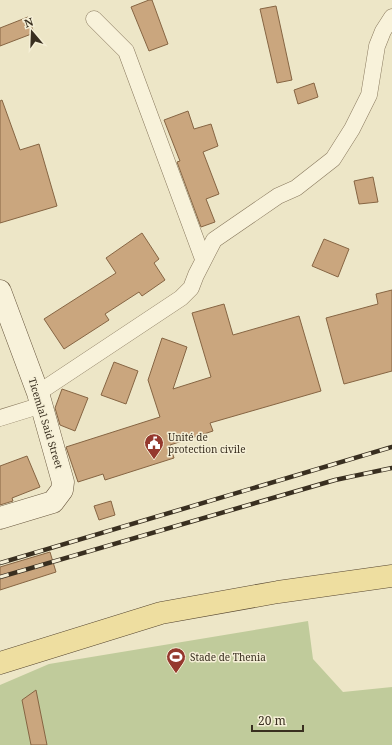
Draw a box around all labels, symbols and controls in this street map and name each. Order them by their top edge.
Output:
north arrow [12,12,52,52]
text: N [22,13,35,31]
street label: Ticemlal Said Street [26,376,67,471]
place label: Unité de protection civile [168,430,246,456]
public building icon: Unité de protection civile [143,432,165,460]
sports icon: Stade de Thenia [165,646,187,674]
place label: Stade de Thenia [190,650,266,664]
scale bar [252,707,303,733]
text: 20 m [258,712,286,729]

